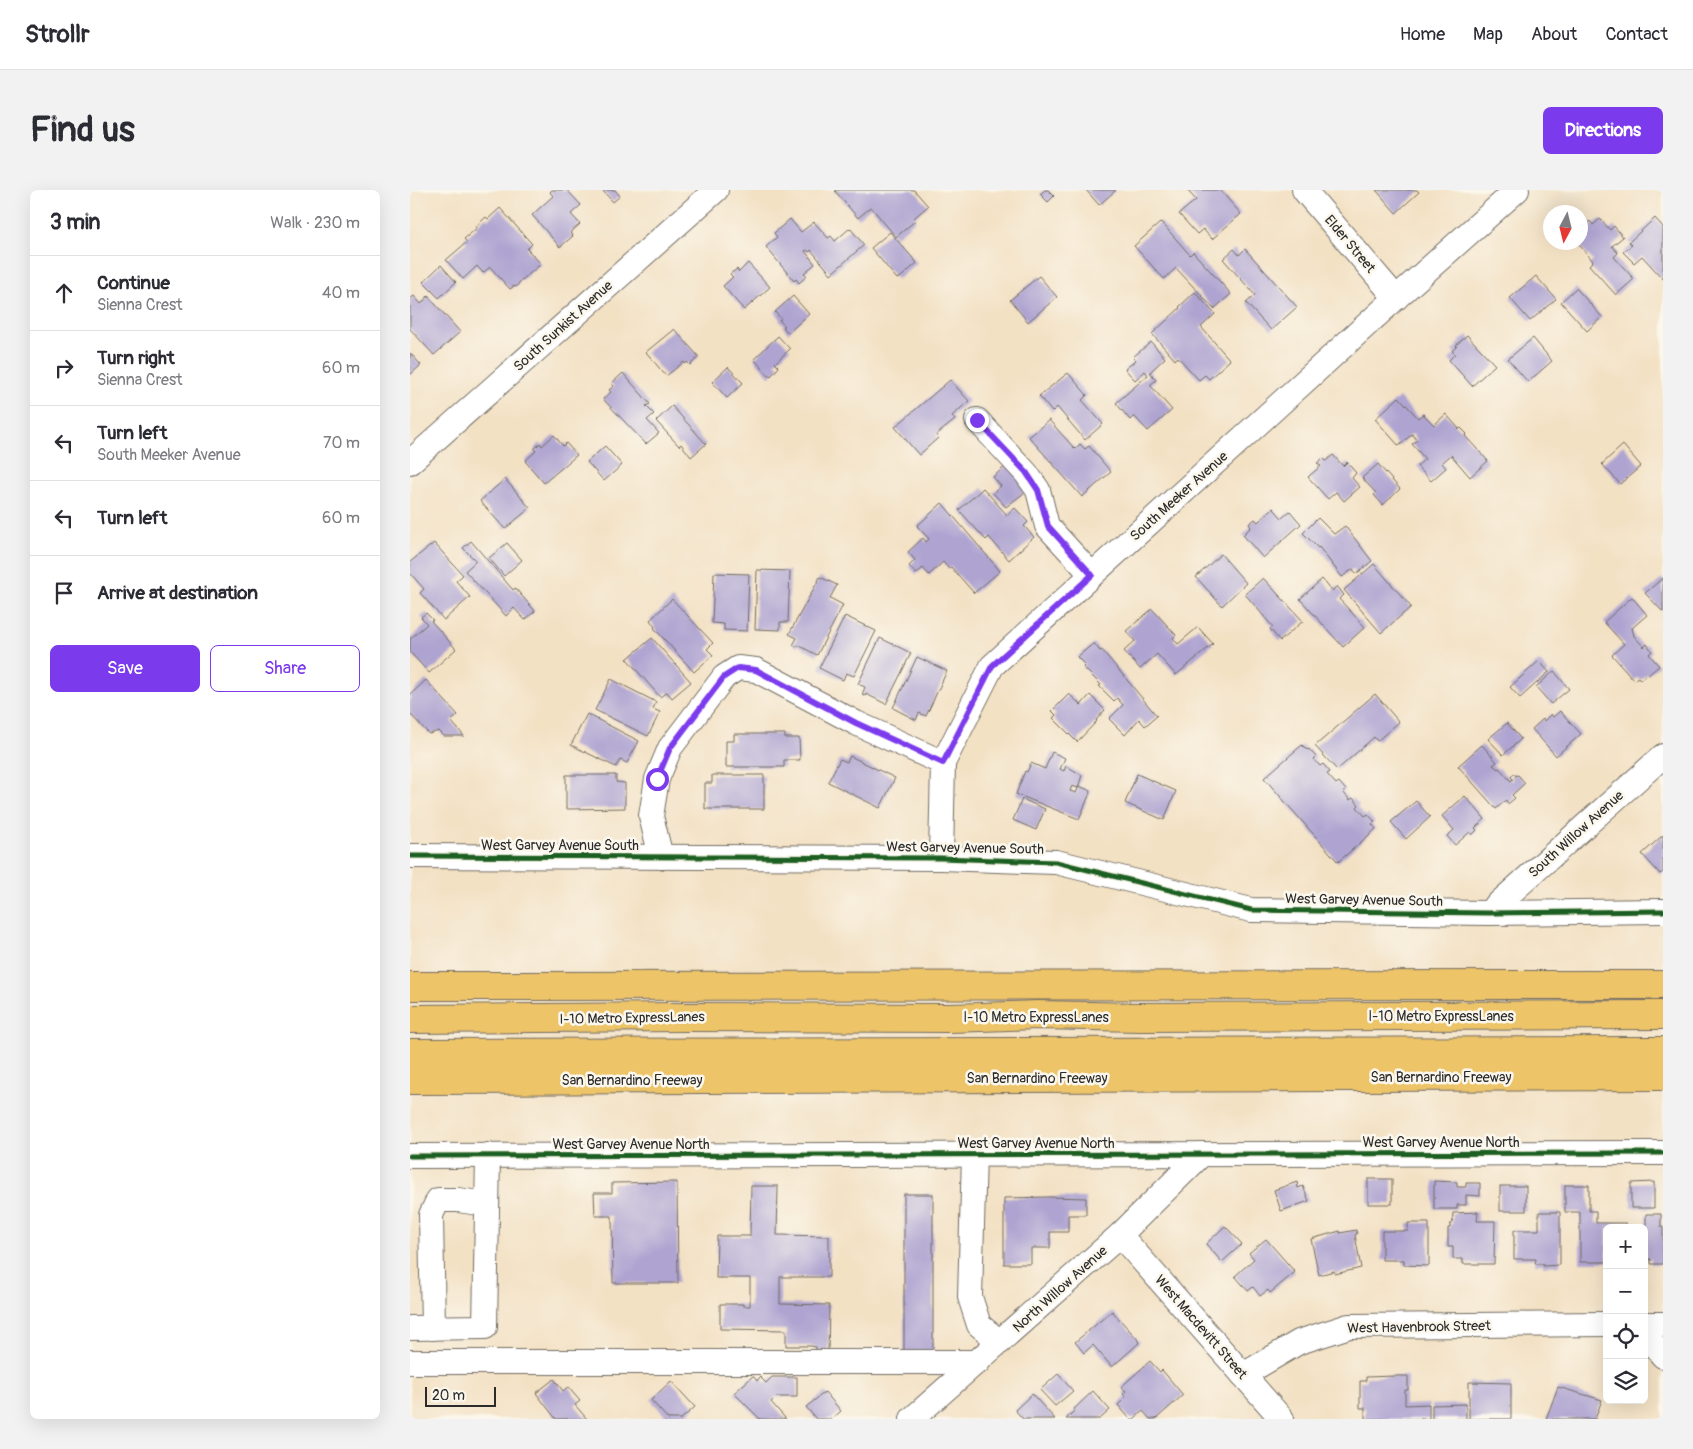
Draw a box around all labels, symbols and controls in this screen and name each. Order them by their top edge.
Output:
text: Strollr [25,20,90,49]
text: Home [1400,23,1445,46]
text: Map [1473,23,1503,46]
text: About [1531,23,1577,46]
text: Contact [1605,23,1668,46]
button: Directions [1543,107,1663,154]
text: Find us [30,108,135,152]
north arrow [1543,205,1588,250]
text: 3 min [50,209,100,236]
street label: Elder Street [1321,212,1379,277]
text: Walk · 230 m [270,213,360,233]
text: Continue [97,271,170,295]
street label: South Sunkist Avenue [510,277,616,375]
icon: ahead [50,279,78,307]
text: 40 m [322,283,360,303]
text: Sienna Crest [97,295,183,315]
text: Turn right [97,346,175,370]
icon: right [50,354,78,382]
text: 60 m [322,358,360,378]
text: Sienna Crest [97,370,183,390]
route end [966,409,989,432]
text: Turn left [97,421,167,445]
icon: left [50,429,78,457]
text: 70 m [323,433,360,453]
text: South Meeker Avenue [97,445,241,465]
street label: South Meeker Avenue [1127,448,1231,544]
icon: left [50,504,78,532]
text: Turn left [97,506,167,530]
text: 60 m [322,508,360,528]
icon: arrive [50,579,78,607]
text: Arrive at destination [97,581,258,605]
button: Save [50,645,200,692]
button: Share [210,645,360,692]
route start [646,768,669,791]
street label: South Willow Avenue [1525,787,1627,881]
street label: West Garvey Avenue South [481,837,639,854]
street label: West Garvey Avenue South [886,838,1044,858]
street label: West Garvey Avenue South [1285,890,1443,910]
street label: I-10 Metro ExpressLanes [559,1008,706,1028]
street label: I-10 Metro ExpressLanes [1368,1008,1514,1025]
street label: I-10 Metro ExpressLanes [963,1009,1109,1026]
street label: San Bernardino Freeway [1370,1069,1512,1086]
street label: San Bernardino Freeway [966,1070,1108,1087]
street label: San Bernardino Freeway [561,1072,703,1089]
street label: West Garvey Avenue North [1362,1134,1520,1151]
street label: West Garvey Avenue North [957,1135,1115,1152]
street label: West Garvey Avenue North [552,1136,710,1153]
map controls [1603,1224,1648,1404]
button: + [1603,1224,1648,1269]
street label: North Willow Avenue [1009,1242,1111,1336]
button: − [1603,1269,1648,1314]
street label: West Macdevitt Street [1151,1271,1251,1383]
button: locate [1603,1314,1648,1359]
street label: West Havenbrook Street [1347,1317,1491,1337]
button: layers [1603,1359,1648,1404]
scale bar [425,1384,496,1407]
text: 20 m [432,1387,465,1404]

